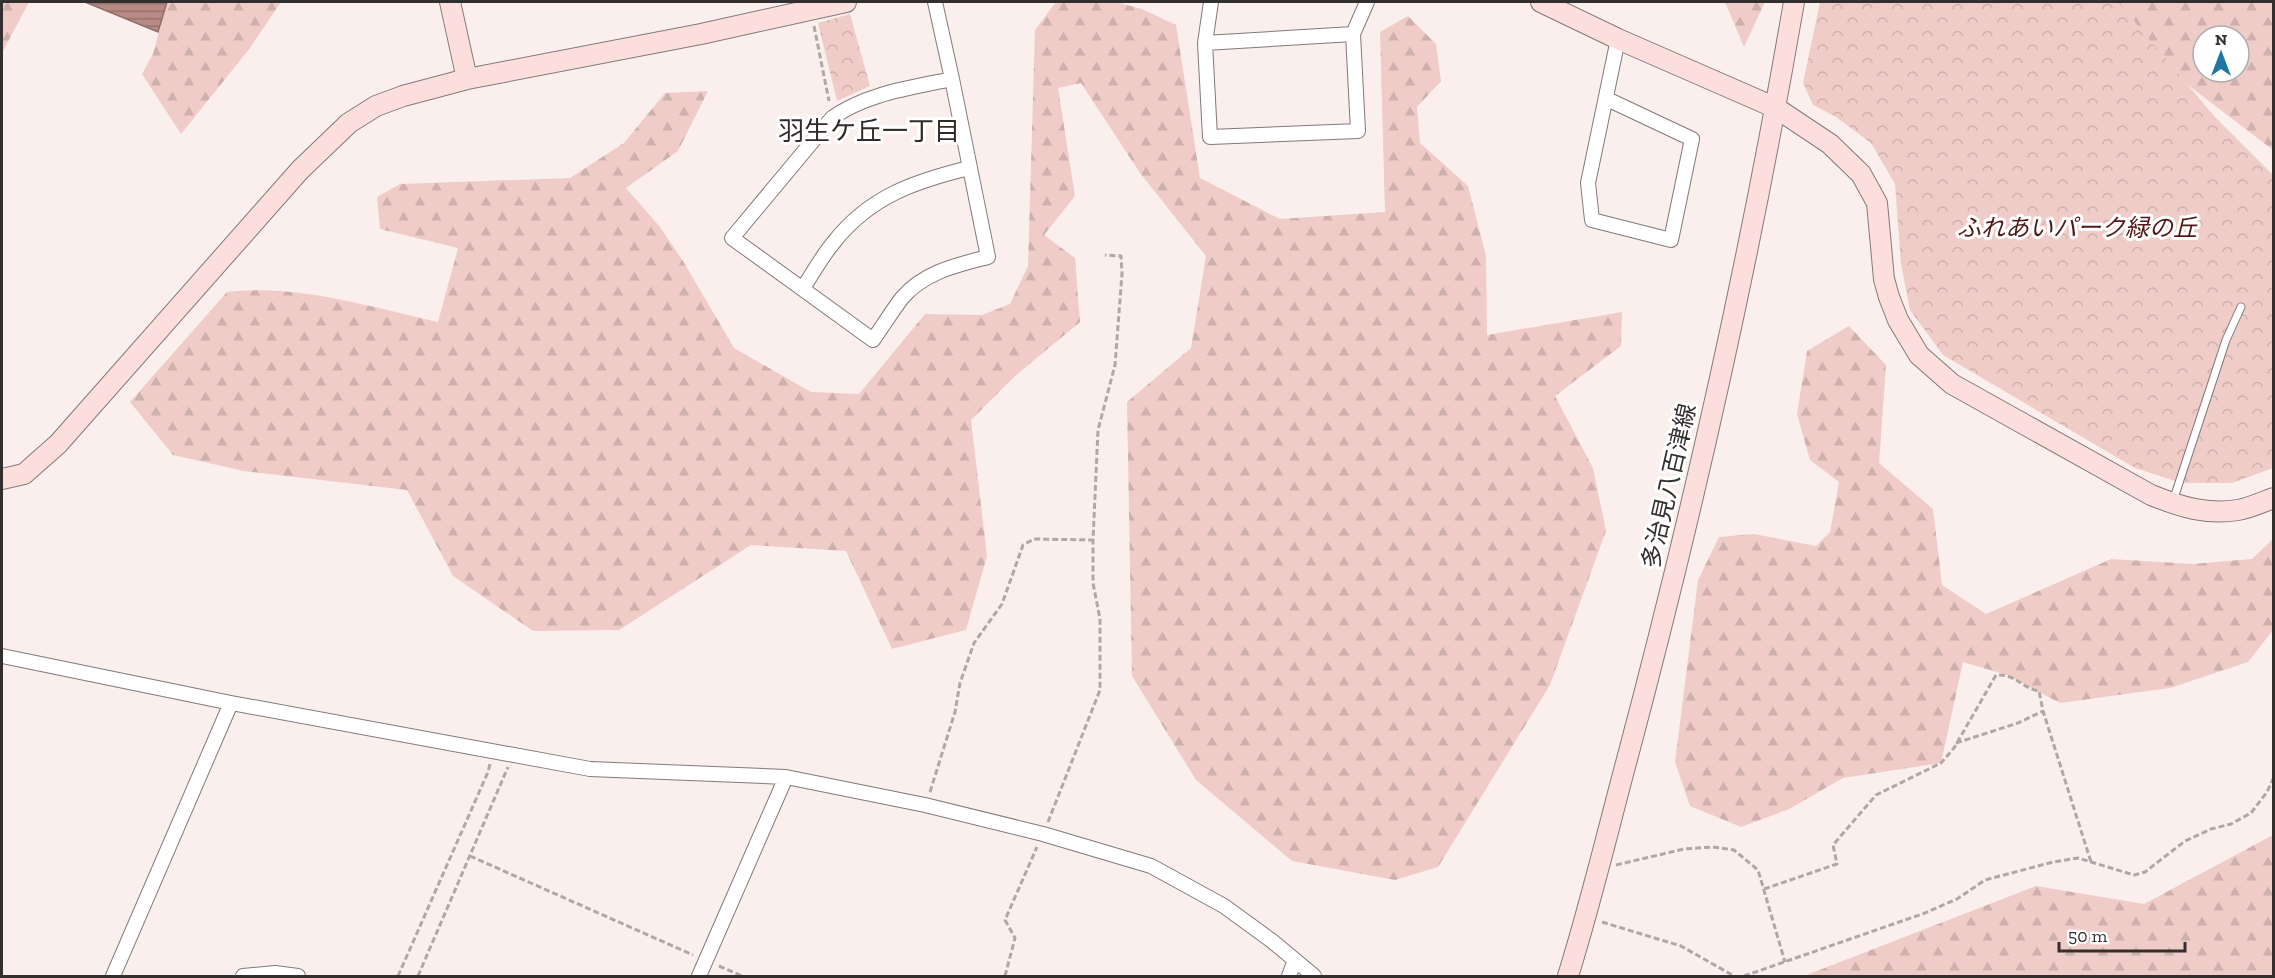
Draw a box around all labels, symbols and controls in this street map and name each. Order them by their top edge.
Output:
north arrow [2191,24,2251,84]
text: N [2215,30,2227,49]
district label: 羽生ケ丘一丁目 [778,115,960,147]
park label: ふれあいパーク緑の丘 [1957,213,2198,242]
street label: 多治見八百津線 [1635,401,1702,571]
scale bar [2059,915,2185,953]
text: 50 m [2068,925,2108,947]

